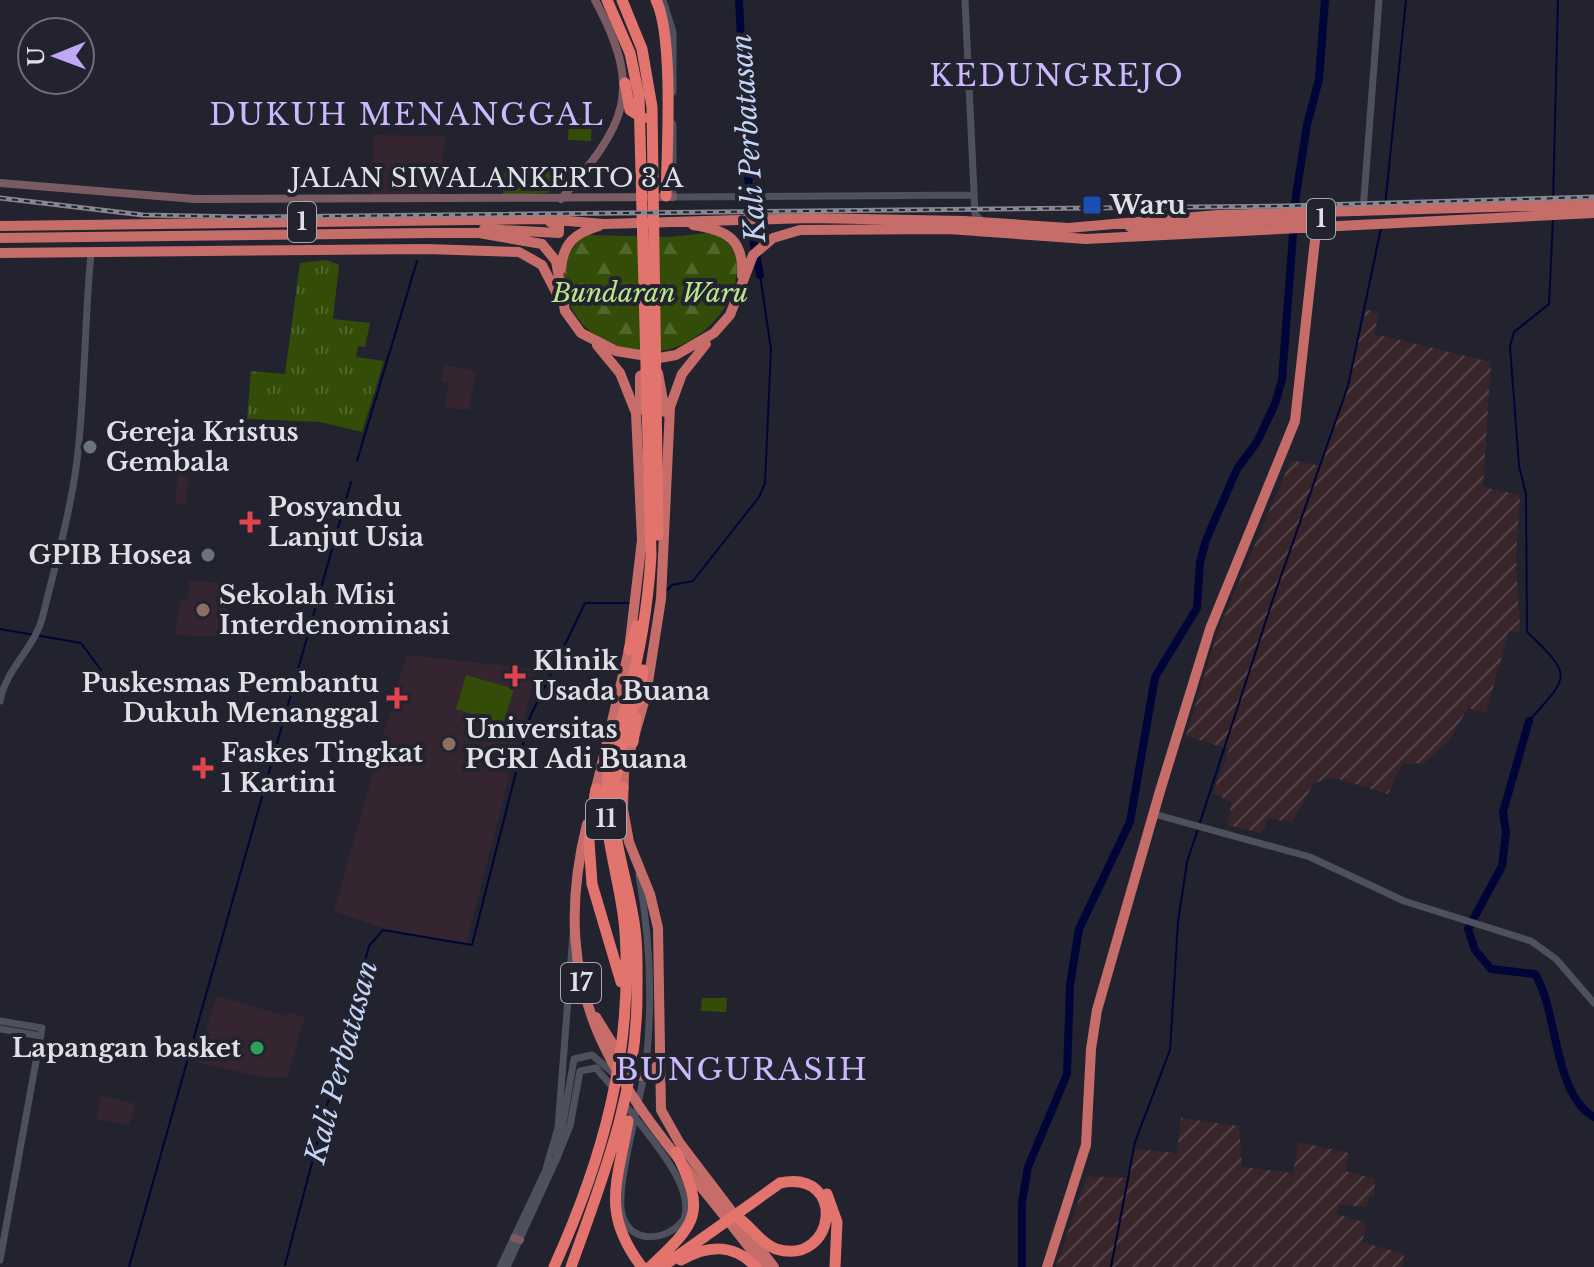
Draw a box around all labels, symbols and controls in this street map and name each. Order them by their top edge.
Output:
north arrow [16,16,96,96]
water label: Kali Perbatasan [724,33,773,244]
text: U [23,46,50,66]
district label: KEDUNGREJO [929,57,1185,94]
district label: DUKUH MENANGGAL [209,96,605,133]
street label: JALAN SIWALANKERTO 3 A [288,162,684,194]
place label: Waru [1109,189,1187,221]
marker: Waru [1081,194,1103,216]
road number: 1 [1307,199,1335,239]
road number: 1 [288,202,316,242]
park label: Bundaran Waru [551,277,748,309]
place label: Gereja Kristus Gembala [106,416,299,478]
marker: Gereja Kristus Gembala [81,438,99,456]
place label: Posyandu Lanjut Usia [268,491,424,553]
marker: Posyandu Lanjut Usia [239,511,261,533]
place label: GPIB Hosea [28,539,192,571]
marker: GPIB Hosea [199,546,217,564]
place label: Sekolah Misi Interdenominasi [219,579,450,641]
marker: Sekolah Misi Interdenominasi [194,601,212,619]
place label: Klinik Usada Buana [533,645,710,707]
marker: Klinik Usada Buana [504,665,526,687]
place label: Puskesmas Pembantu Dukuh Menanggal [82,667,380,729]
marker: Puskesmas Pembantu Dukuh Menanggal [386,687,408,709]
place label: Universitas PGRI Adi Buana [465,713,687,775]
marker: Universitas PGRI Adi Buana [440,735,458,753]
place label: Faskes Tingkat 1 Kartini [221,737,423,799]
marker: Faskes Tingkat 1 Kartini [192,757,214,779]
road number: 11 [586,799,626,839]
water label: Kali Perbatasan [297,957,385,1168]
road number: 17 [561,963,601,1003]
place label: Lapangan basket [12,1032,241,1064]
marker: Lapangan basket [248,1039,266,1057]
district label: BUNGURASIH [615,1051,869,1088]

